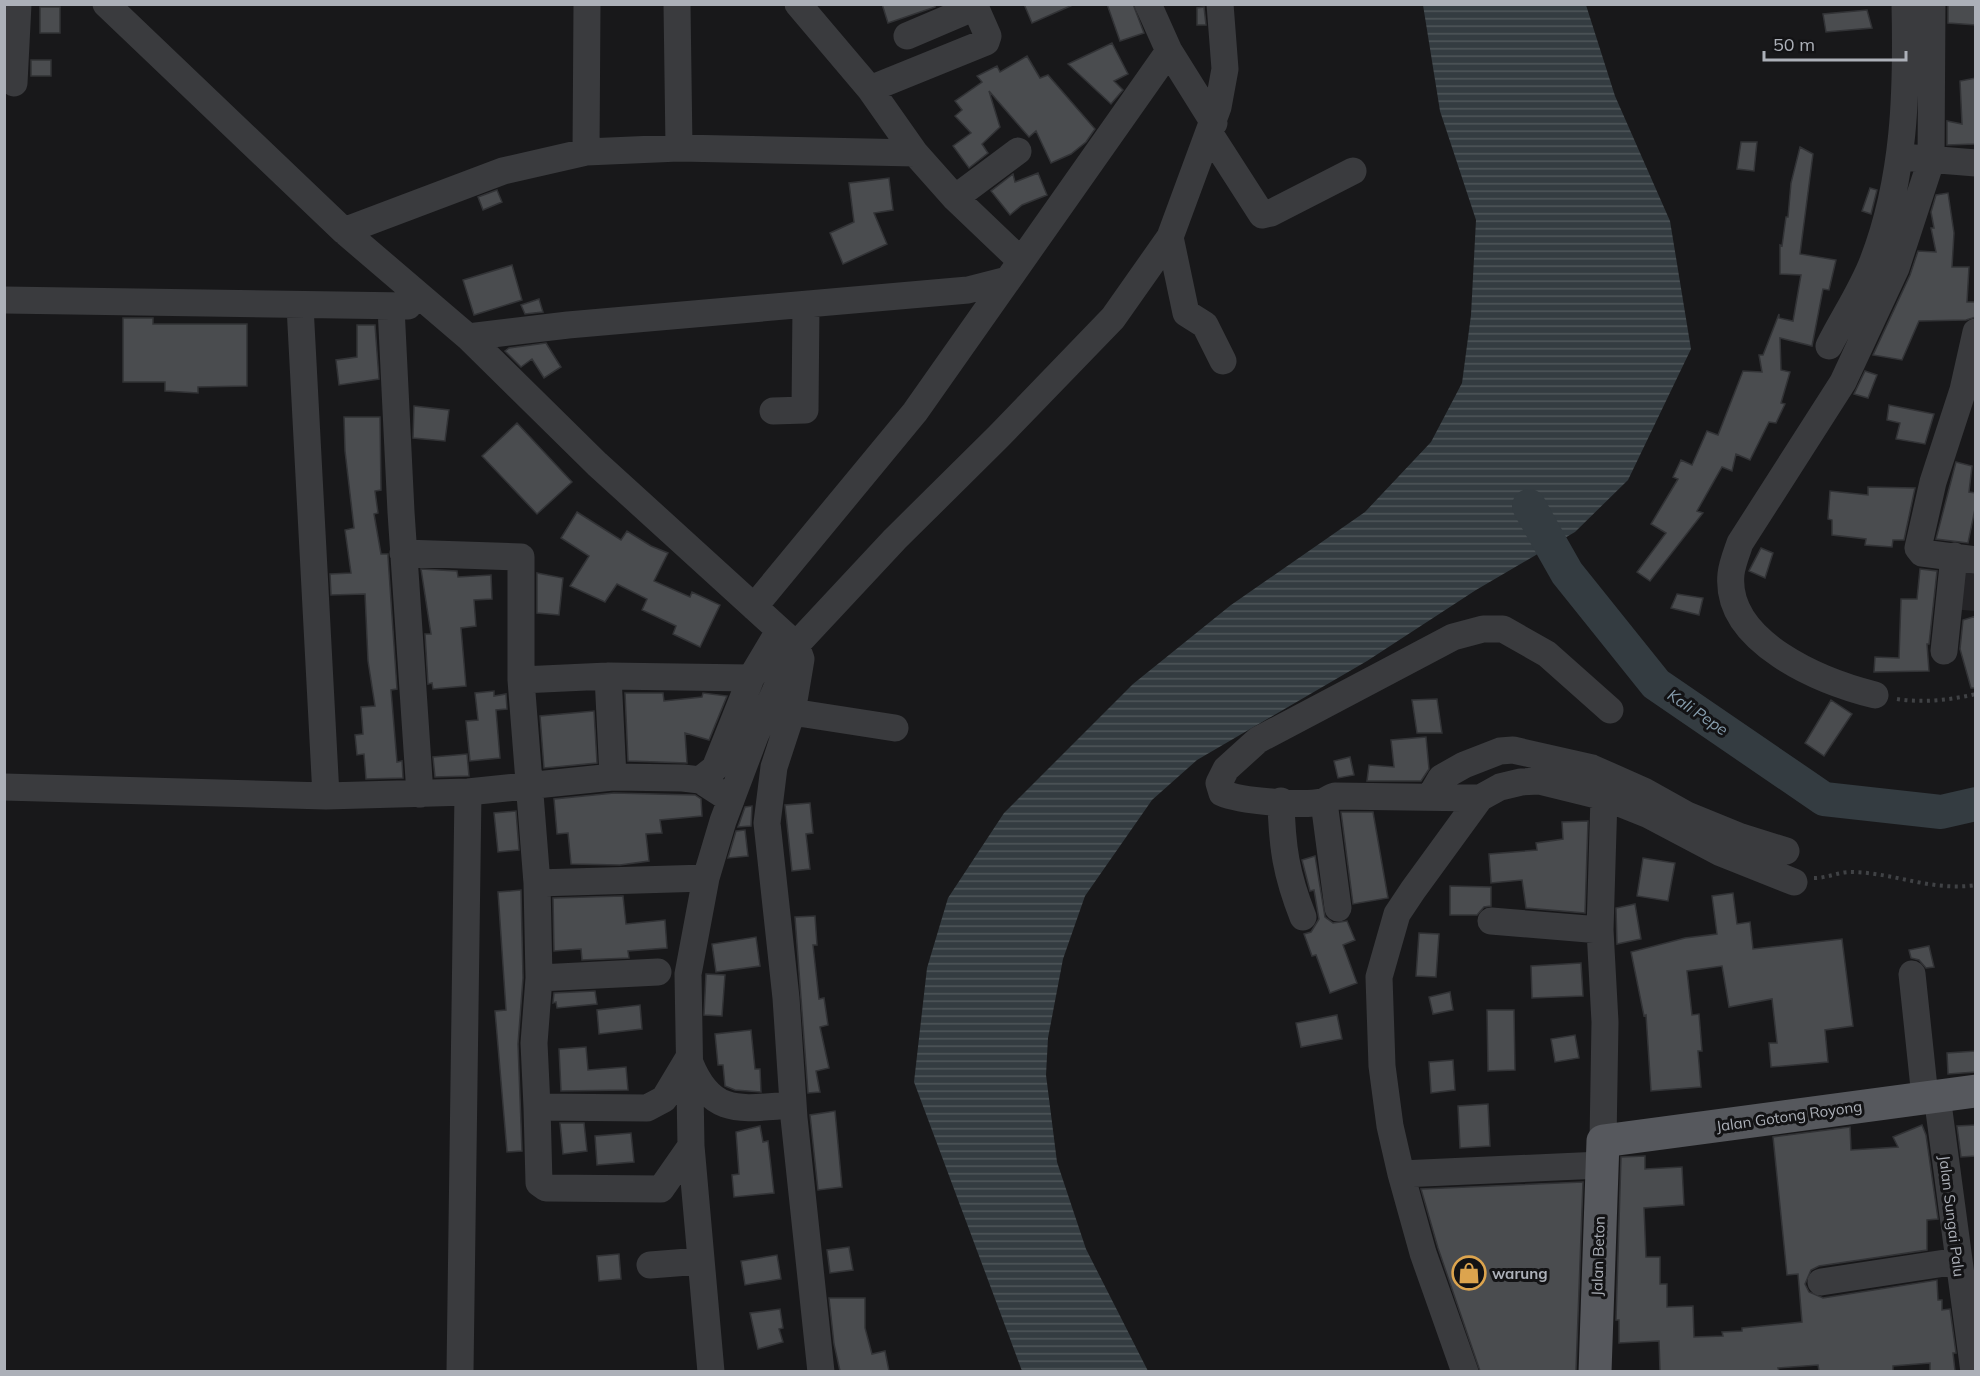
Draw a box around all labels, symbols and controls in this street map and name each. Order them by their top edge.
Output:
scale bar [1764,24,1906,62]
text: 50 m [1773,33,1815,56]
water label: Kali Pepe [1664,685,1732,740]
street label: Jalan Gotong Royong [1715,1096,1863,1136]
street label: Jalan Sungai Palu [1935,1154,1969,1278]
street label: Jalan Beton [1587,1216,1609,1296]
shop icon: warung [1451,1255,1487,1291]
place label: warung [1492,1264,1548,1283]

